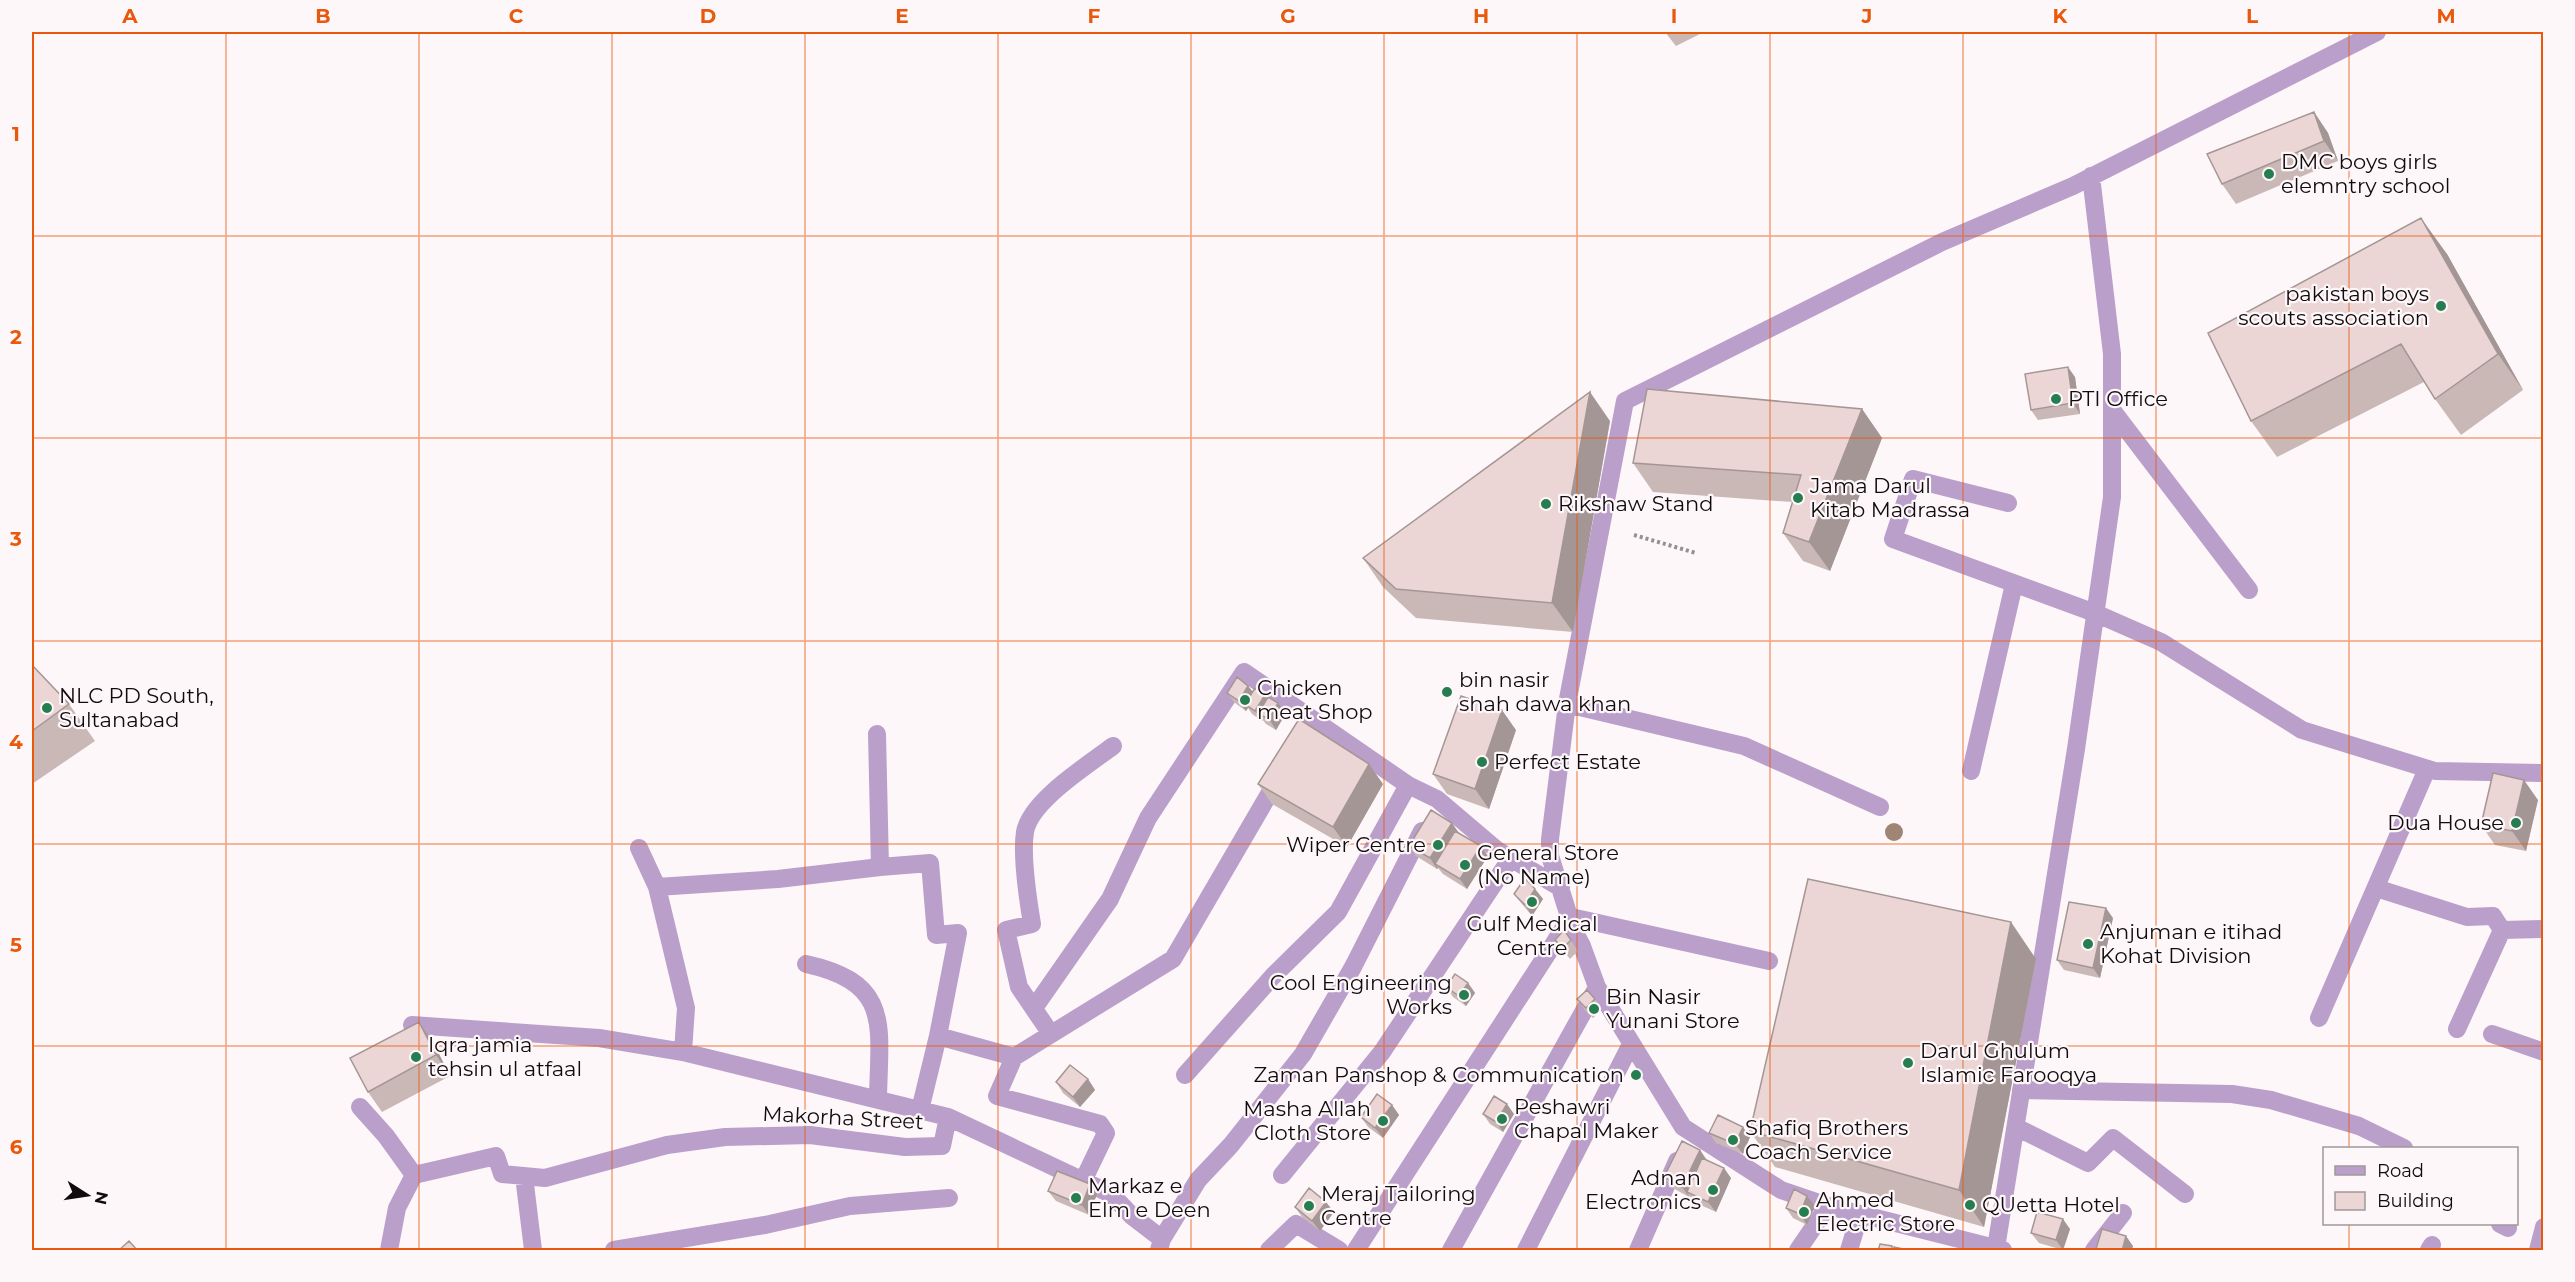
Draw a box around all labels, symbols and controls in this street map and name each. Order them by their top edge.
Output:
text: A [121,4,138,28]
text: B [315,4,331,28]
text: C [509,4,524,28]
text: D [700,4,716,28]
text: E [895,4,909,28]
text: F [1088,4,1101,28]
text: G [1280,4,1296,28]
text: H [1473,4,1489,28]
text: I [1671,4,1677,28]
text: J [1861,4,1872,28]
text: K [2053,4,2069,28]
text: L [2246,4,2258,28]
text: M [2436,4,2456,28]
text: 1 [12,122,20,146]
place label: DMC boys girls elemntry school [2281,149,2450,198]
marker: DMC boys girls elemntry school [2262,167,2276,181]
place label: pakistan boys scouts association [2238,281,2429,330]
marker: pakistan boys scouts association [2434,299,2448,313]
text: 2 [10,325,22,349]
place label: PTI Office [2068,386,2168,411]
marker: PTI Office [2049,392,2063,406]
place label: Jama Darul Kitab Madrassa [1809,473,1970,522]
place label: Rikshaw Stand [1558,491,1713,516]
marker: Jama Darul Kitab Madrassa [1791,491,1805,505]
marker: Rikshaw Stand [1539,497,1553,511]
text: 3 [9,527,22,551]
place label: bin nasir shah dawa khan [1459,667,1631,716]
place label: Chicken meat Shop [1257,675,1373,724]
place label: NLC PD South, Sultanabad [59,683,214,732]
marker: bin nasir shah dawa khan [1440,685,1454,699]
marker: Chicken meat Shop [1238,693,1252,707]
marker: NLC PD South, Sultanabad [40,701,54,715]
text: 4 [9,730,23,754]
place label: Perfect Estate [1494,749,1641,774]
marker: Perfect Estate [1475,755,1489,769]
place label: Dua House [2387,810,2504,835]
marker: Dua House [2509,816,2523,830]
place label: Wiper Centre [1286,832,1426,857]
marker: Wiper Centre [1431,838,1445,852]
place label: General Store (No Name) [1477,840,1619,889]
marker: General Store (No Name) [1458,858,1472,872]
marker: Gulf Medical Centre [1525,895,1539,909]
place label: Gulf Medical Centre [1466,911,1598,960]
place label: Anjuman e itihad Kohat Division [2100,919,2282,968]
text: 5 [10,933,22,957]
marker: Anjuman e itihad Kohat Division [2081,937,2095,951]
place label: Cool Engineering Works [1270,970,1452,1019]
place label: Bin Nasir Yunani Store [1606,984,1740,1033]
marker: Cool Engineering Works [1457,988,1471,1002]
marker: Bin Nasir Yunani Store [1587,1002,1601,1016]
place label: Iqra jamia tehsin ul atfaal [428,1032,582,1081]
place label: Darul Ghulum Islamic Farooqya [1920,1038,2097,1087]
marker: Iqra jamia tehsin ul atfaal [409,1050,423,1064]
marker: Darul Ghulum Islamic Farooqya [1901,1056,1915,1070]
place label: Zaman Panshop & Communication [1253,1062,1624,1087]
marker: Zaman Panshop & Communication [1629,1068,1643,1082]
place label: Peshawri Chapal Maker [1514,1094,1659,1143]
place label: Masha Allah Cloth Store [1243,1096,1371,1145]
street label: Makorha Street [762,1101,924,1134]
marker: Peshawri Chapal Maker [1495,1112,1509,1126]
marker: Masha Allah Cloth Store [1376,1114,1390,1128]
place label: Shafiq Brothers Coach Service [1745,1115,1908,1164]
marker: Shafiq Brothers Coach Service [1726,1133,1740,1147]
text: 6 [10,1135,23,1159]
legend [2323,1147,2518,1225]
text: Road [2377,1160,2424,1182]
north arrow [57,1165,117,1225]
place label: Adnan Electronics [1585,1165,1701,1214]
place label: Markaz e Elm e Deen [1088,1173,1211,1222]
place label: Meraj Tailoring Centre [1321,1181,1476,1230]
marker: Adnan Electronics [1706,1183,1720,1197]
place label: Ahmed Electric Store [1816,1187,1955,1236]
text: N [91,1190,112,1206]
text: Building [2377,1190,2454,1212]
marker: Markaz e Elm e Deen [1069,1191,1083,1205]
place label: QUetta Hotel [1982,1192,2120,1217]
marker: QUetta Hotel [1963,1198,1977,1212]
marker: Meraj Tailoring Centre [1302,1199,1316,1213]
marker: Ahmed Electric Store [1797,1205,1811,1219]

